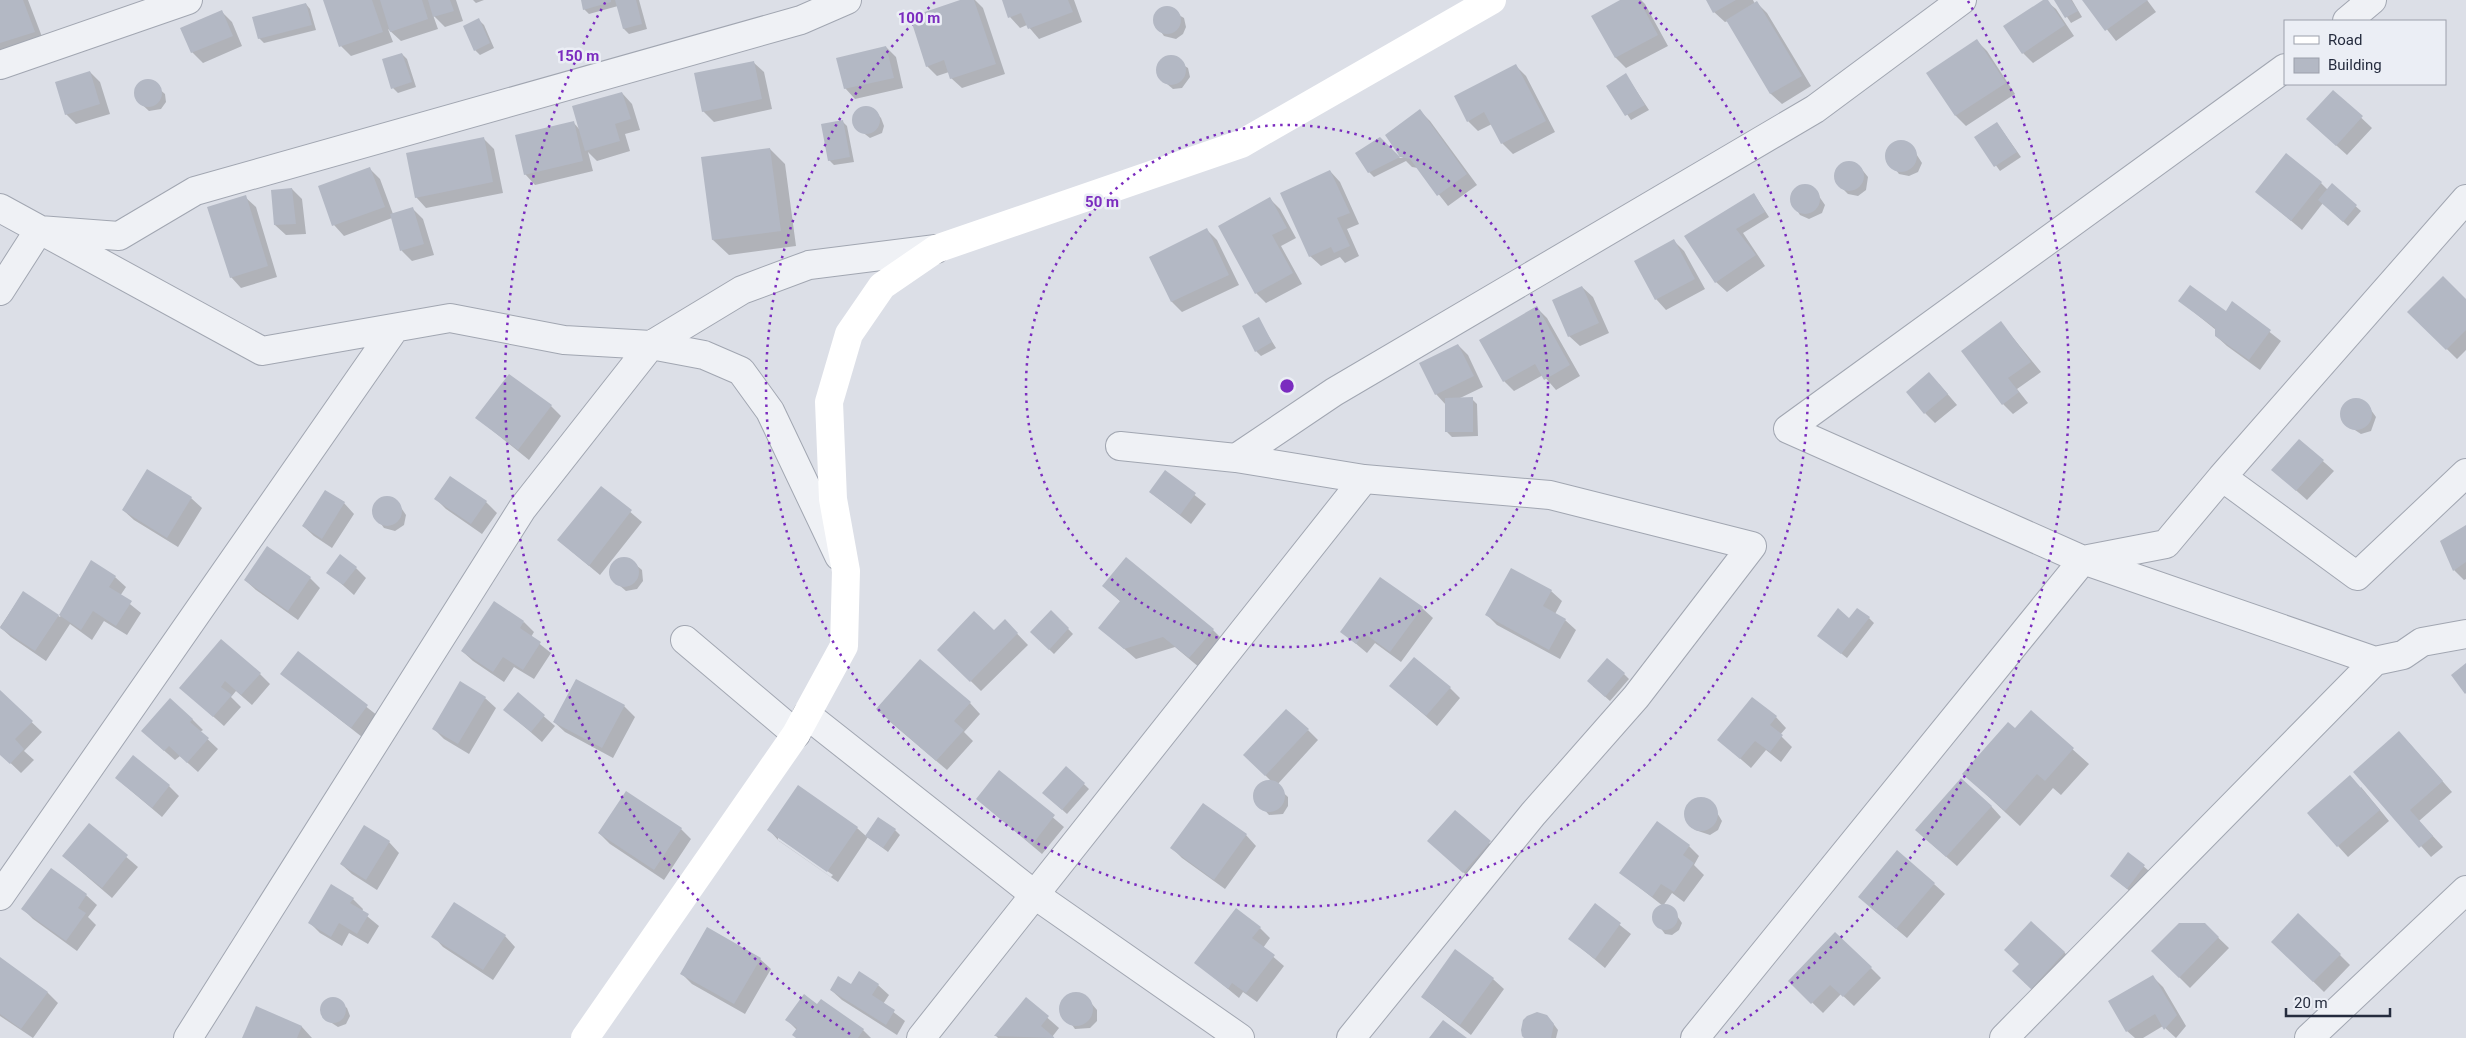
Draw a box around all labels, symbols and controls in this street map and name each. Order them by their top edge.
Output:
text: 100 m [898,9,940,27]
legend [2284,20,2446,85]
text: Road [2328,31,2362,49]
text: 150 m [557,47,599,65]
text: Building [2328,56,2382,74]
text: 50 m [1085,193,1119,211]
centre of rings [1278,377,1296,395]
scale bar [2286,986,2390,1018]
text: 20 m [2294,994,2328,1012]

